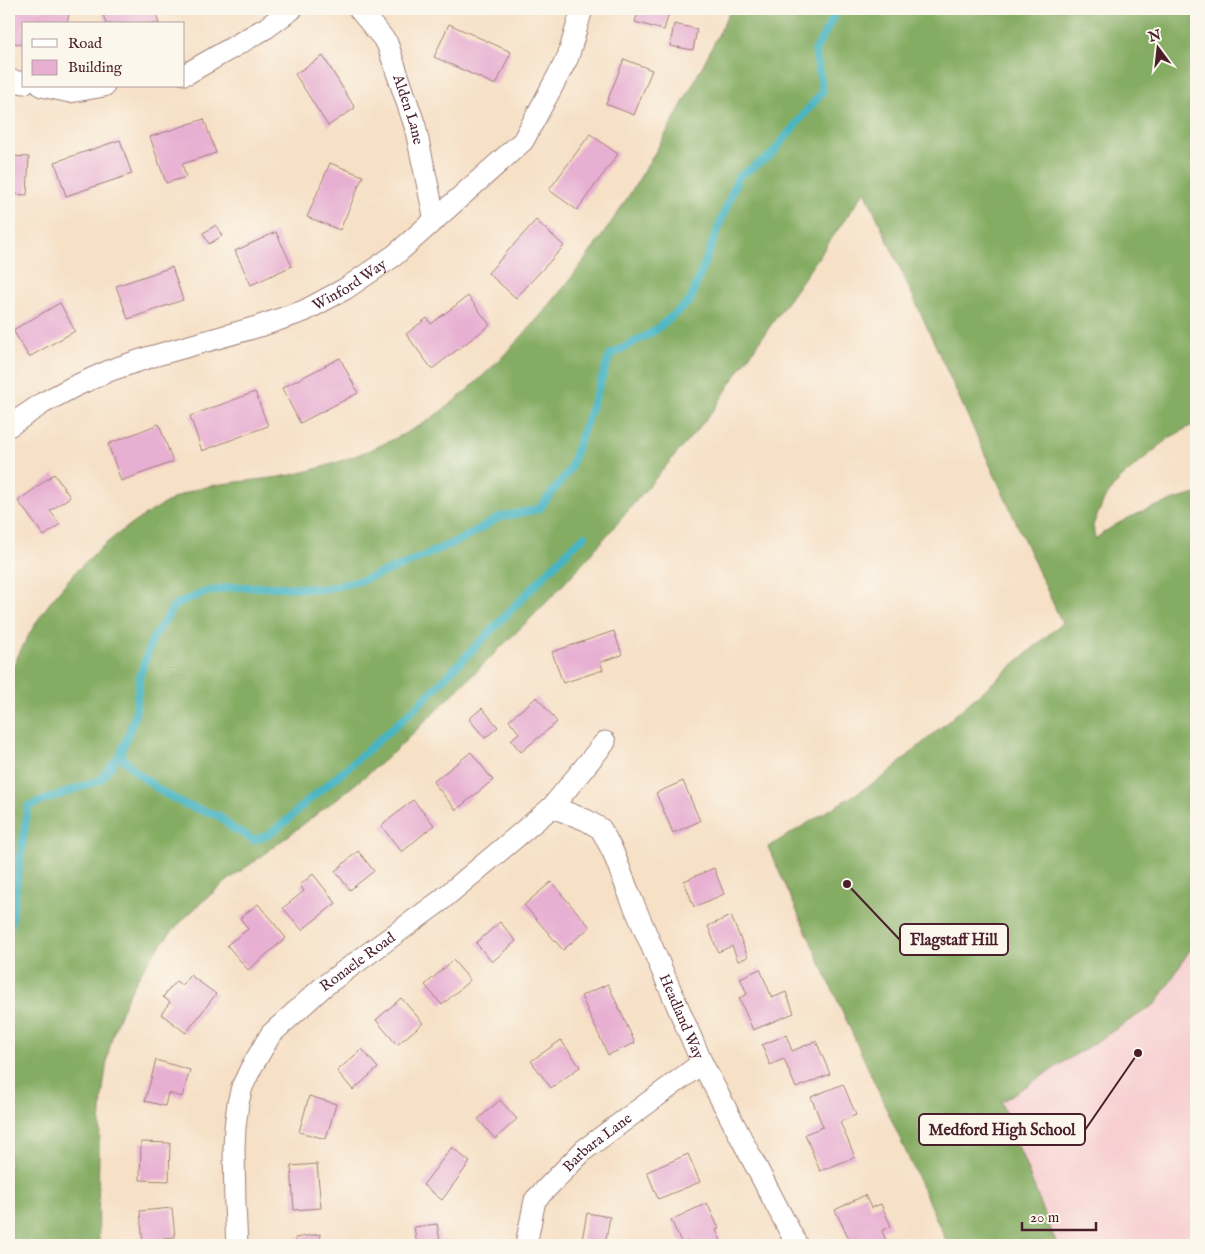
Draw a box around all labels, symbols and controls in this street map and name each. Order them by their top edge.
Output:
legend [22,22,185,88]
north arrow [1132,22,1182,72]
text: N [1146,26,1163,47]
text: Road [68,34,103,53]
text: Building [68,58,123,77]
street label: Alden Lane [388,71,428,146]
street label: Winford Way [309,254,391,315]
callout: Flagstaff Hill [900,924,1008,955]
street label: Ronaele Road [316,928,400,996]
text: Flagstaff Hill [910,931,999,951]
street label: Headland Way [655,971,708,1063]
street label: Barbara Lane [559,1109,636,1176]
callout: Medford High School [919,1114,1085,1145]
text: Medford High School [929,1121,1076,1141]
scale bar [1022,1199,1096,1231]
text: 20 m [1030,1208,1060,1227]

